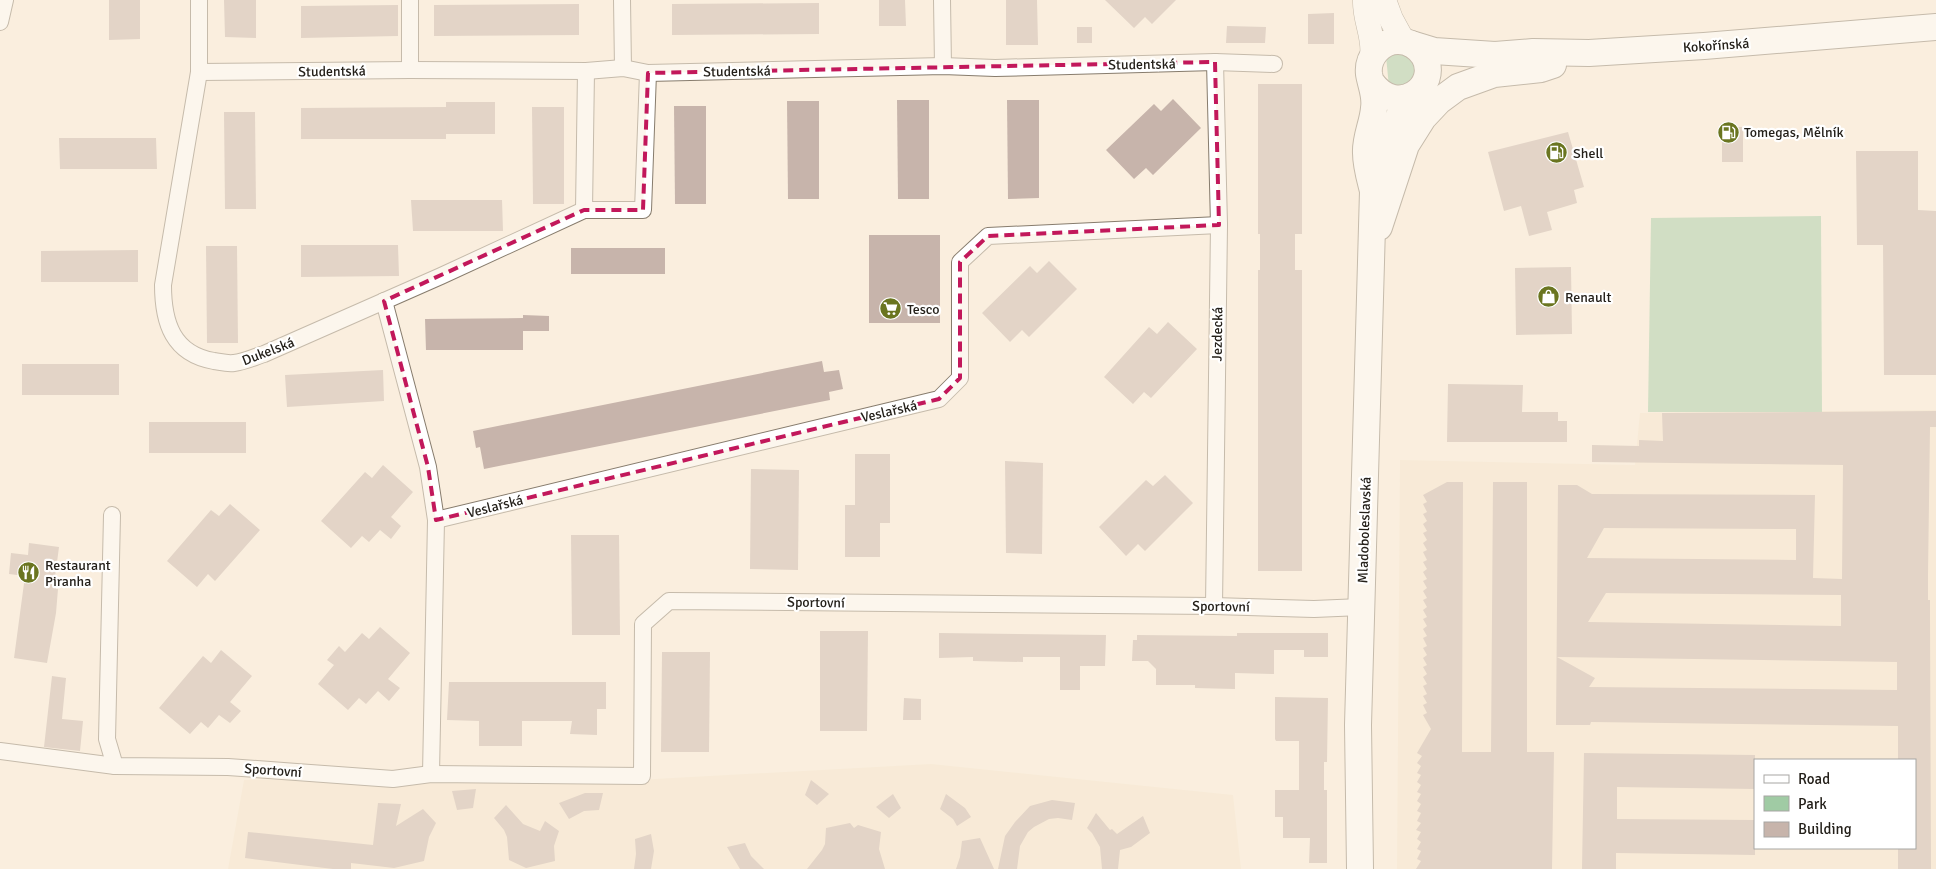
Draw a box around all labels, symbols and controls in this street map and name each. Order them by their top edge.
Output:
street label: Kokořínská [1682,35,1750,56]
street label: Studentská [1108,55,1176,74]
street label: Studentská [298,62,366,81]
street label: Studentská [703,62,771,81]
fuel station icon: Tomegas, Mělník [1716,120,1740,144]
place label: Tomegas, Mělník [1744,124,1844,141]
fuel station icon: Shell [1545,141,1569,165]
place label: Shell [1573,145,1603,162]
shop icon: Renault [1537,285,1561,309]
place label: Renault [1565,289,1612,306]
supermarket icon: Tesco [879,297,903,321]
place label: Tesco [907,301,940,318]
street label: Jezdecká [1209,307,1226,361]
street label: Dukelská [240,334,297,369]
street label: Veslařská [859,397,919,426]
street label: Mladoboleslavská [1354,476,1375,584]
street label: Veslařská [465,491,525,522]
place label: Restaurant Piranha [45,557,111,590]
restaurant icon: Restaurant Piranha [17,561,41,585]
street label: Sportovní [787,593,845,612]
street label: Sportovní [1192,597,1250,616]
legend [1754,759,1916,849]
street label: Sportovní [244,760,303,781]
text: Road [1798,770,1830,788]
text: Park [1798,795,1827,813]
text: Building [1798,820,1852,838]

